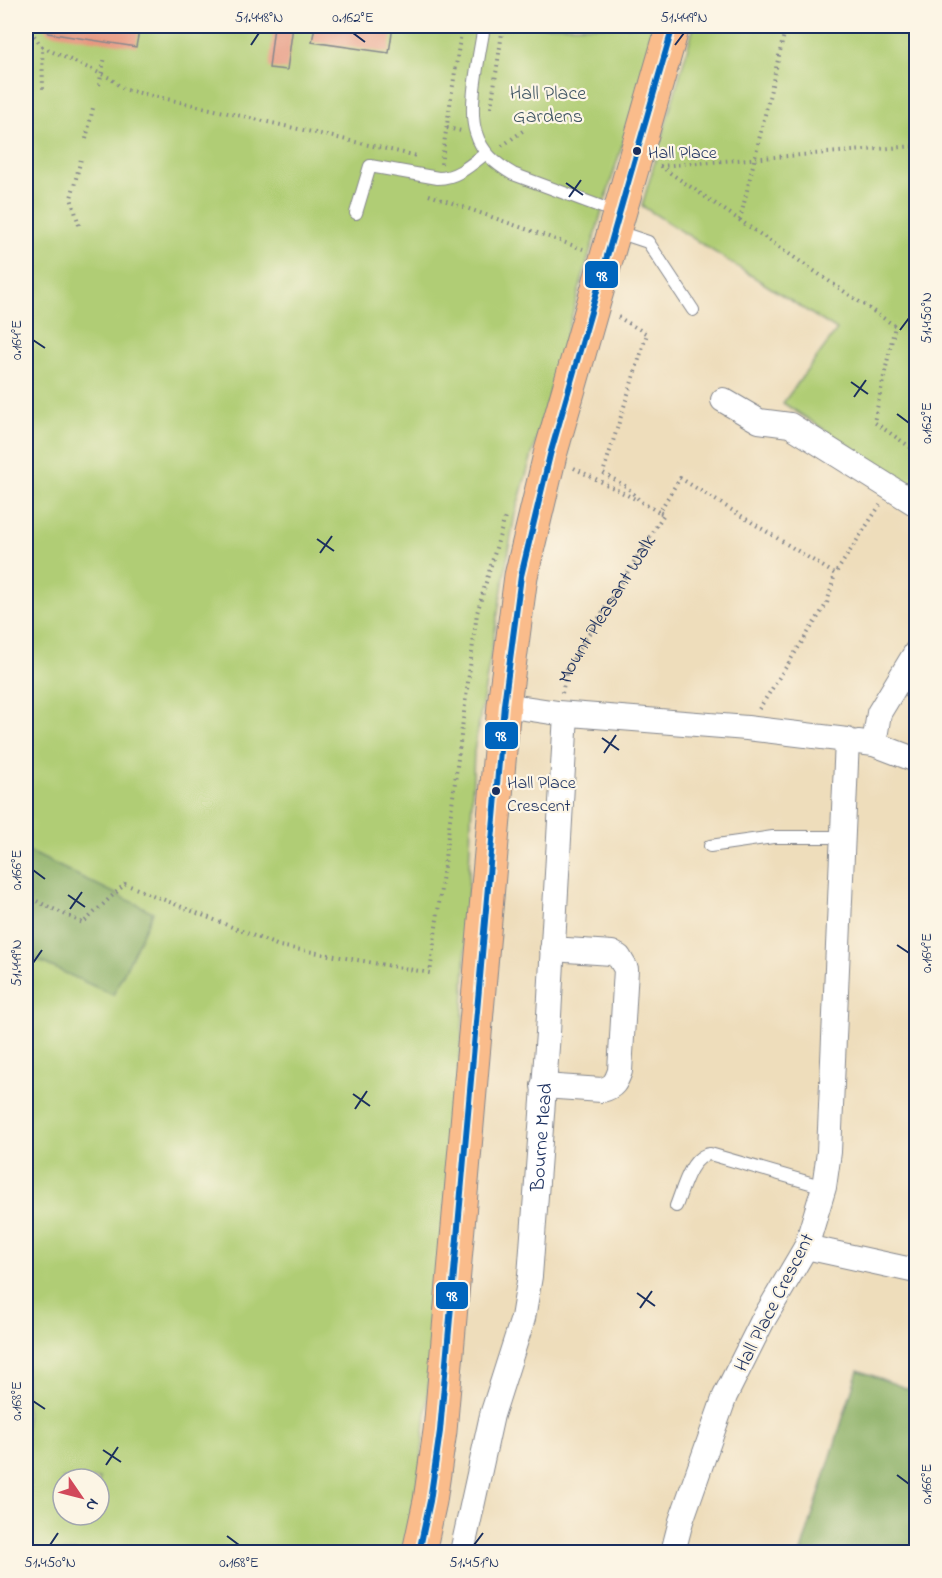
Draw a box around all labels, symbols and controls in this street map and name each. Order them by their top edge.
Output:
text: 51.448°N [235,7,283,29]
text: 0.162°E [332,7,374,29]
text: 51.449°N [660,7,708,29]
park label: Hall Place Gardens [510,80,586,132]
place label: Hall Place [648,141,718,167]
marker: Hall Place [631,145,643,157]
line badge: 98 [584,260,619,289]
text: 98 [596,265,607,289]
text: 51.450°N [916,292,938,344]
text: 0.164°E [6,320,28,360]
text: 0.162°E [916,402,938,444]
street label: Mount Pleasant Walk [552,530,665,686]
line badge: 98 [484,721,519,750]
text: 98 [495,725,506,749]
place label: Hall Place Crescent [507,771,577,820]
marker: Hall Place Crescent [490,785,502,797]
text: 0.166°E [6,850,28,890]
text: 0.164°E [916,933,938,973]
text: 51.449°N [6,939,28,987]
street label: Bourne Mead [524,1082,561,1193]
street label: Hall Place Crescent [728,1228,823,1378]
line badge: 98 [435,1281,469,1310]
text: 98 [446,1285,457,1309]
text: 0.168°E [6,1381,28,1421]
text: 0.166°E [916,1464,938,1504]
north arrow [51,1467,111,1527]
text: N [79,1493,105,1516]
text: 51.450°N [24,1552,76,1574]
text: 0.168°E [219,1552,259,1574]
text: 51.451°N [449,1552,499,1574]

